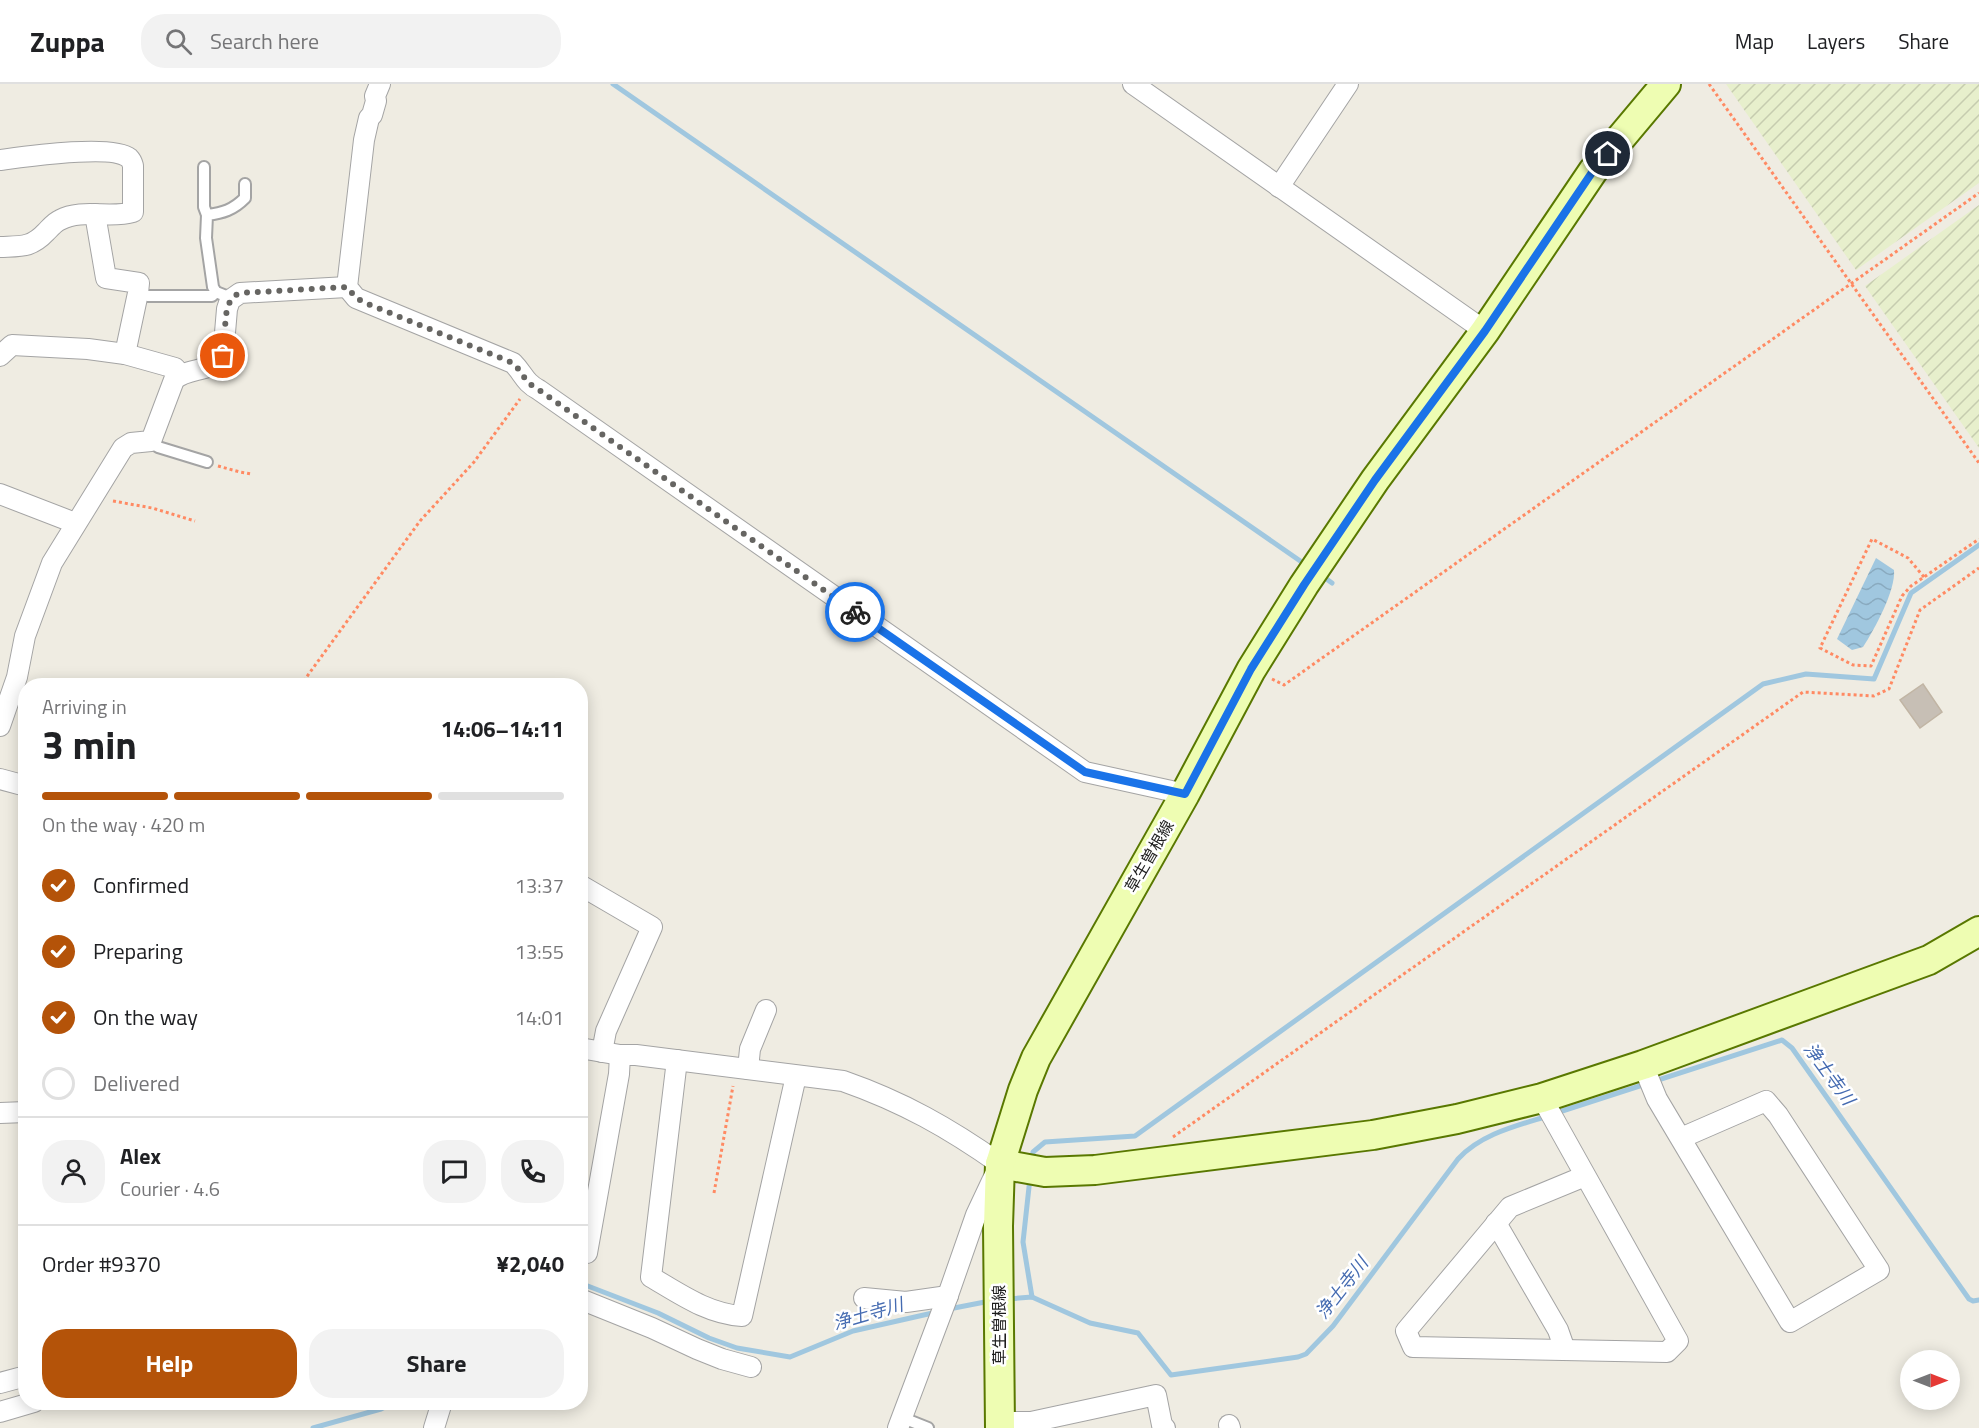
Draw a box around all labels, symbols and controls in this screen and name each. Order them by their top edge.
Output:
search box [141,14,561,68]
text: Zuppa [30,20,105,63]
text: Search here [210,24,319,58]
icon: search [162,25,195,58]
text: Map [1735,25,1774,57]
text: Layers [1807,25,1865,57]
text: Share [1898,25,1949,57]
pin [1582,128,1633,179]
icon: home [1591,137,1624,170]
pin [197,330,248,381]
icon: bag [206,339,239,372]
courier [825,582,885,642]
icon: bike [839,596,872,629]
text: Arriving in [42,691,127,722]
text: 14:06–14:11 [441,712,564,746]
text: 3 min [42,715,137,774]
text: On the way · 420 m [42,809,205,840]
street label: 草生曽根線 [1119,815,1179,897]
text: Confirmed [93,868,189,902]
icon: check [42,869,75,902]
text: 13:37 [515,870,564,901]
text: Preparing [93,934,183,968]
icon: check [42,935,75,968]
text: 13:55 [515,936,564,967]
text: On the way [93,1000,198,1034]
icon: check [42,1001,75,1034]
text: 14:01 [515,1002,564,1033]
water label: 浄土寺川 [1797,1037,1863,1112]
text: Delivered [93,1066,180,1100]
text: Alex [120,1139,161,1173]
button: person [42,1140,105,1203]
button: chat [423,1140,486,1203]
button: phone [501,1140,564,1203]
text: Courier · 4.6 [120,1173,220,1204]
text: Order #9370 [42,1247,161,1281]
text: ¥2,040 [497,1247,564,1281]
water label: 浄土寺川 [1309,1249,1376,1324]
street label: 草生曽根線 [987,1285,1011,1365]
water label: 浄土寺川 [830,1290,908,1336]
button: Help [42,1329,297,1398]
button: Share [309,1329,564,1398]
north arrow [1900,1350,1960,1410]
map controls [1900,1350,1960,1410]

